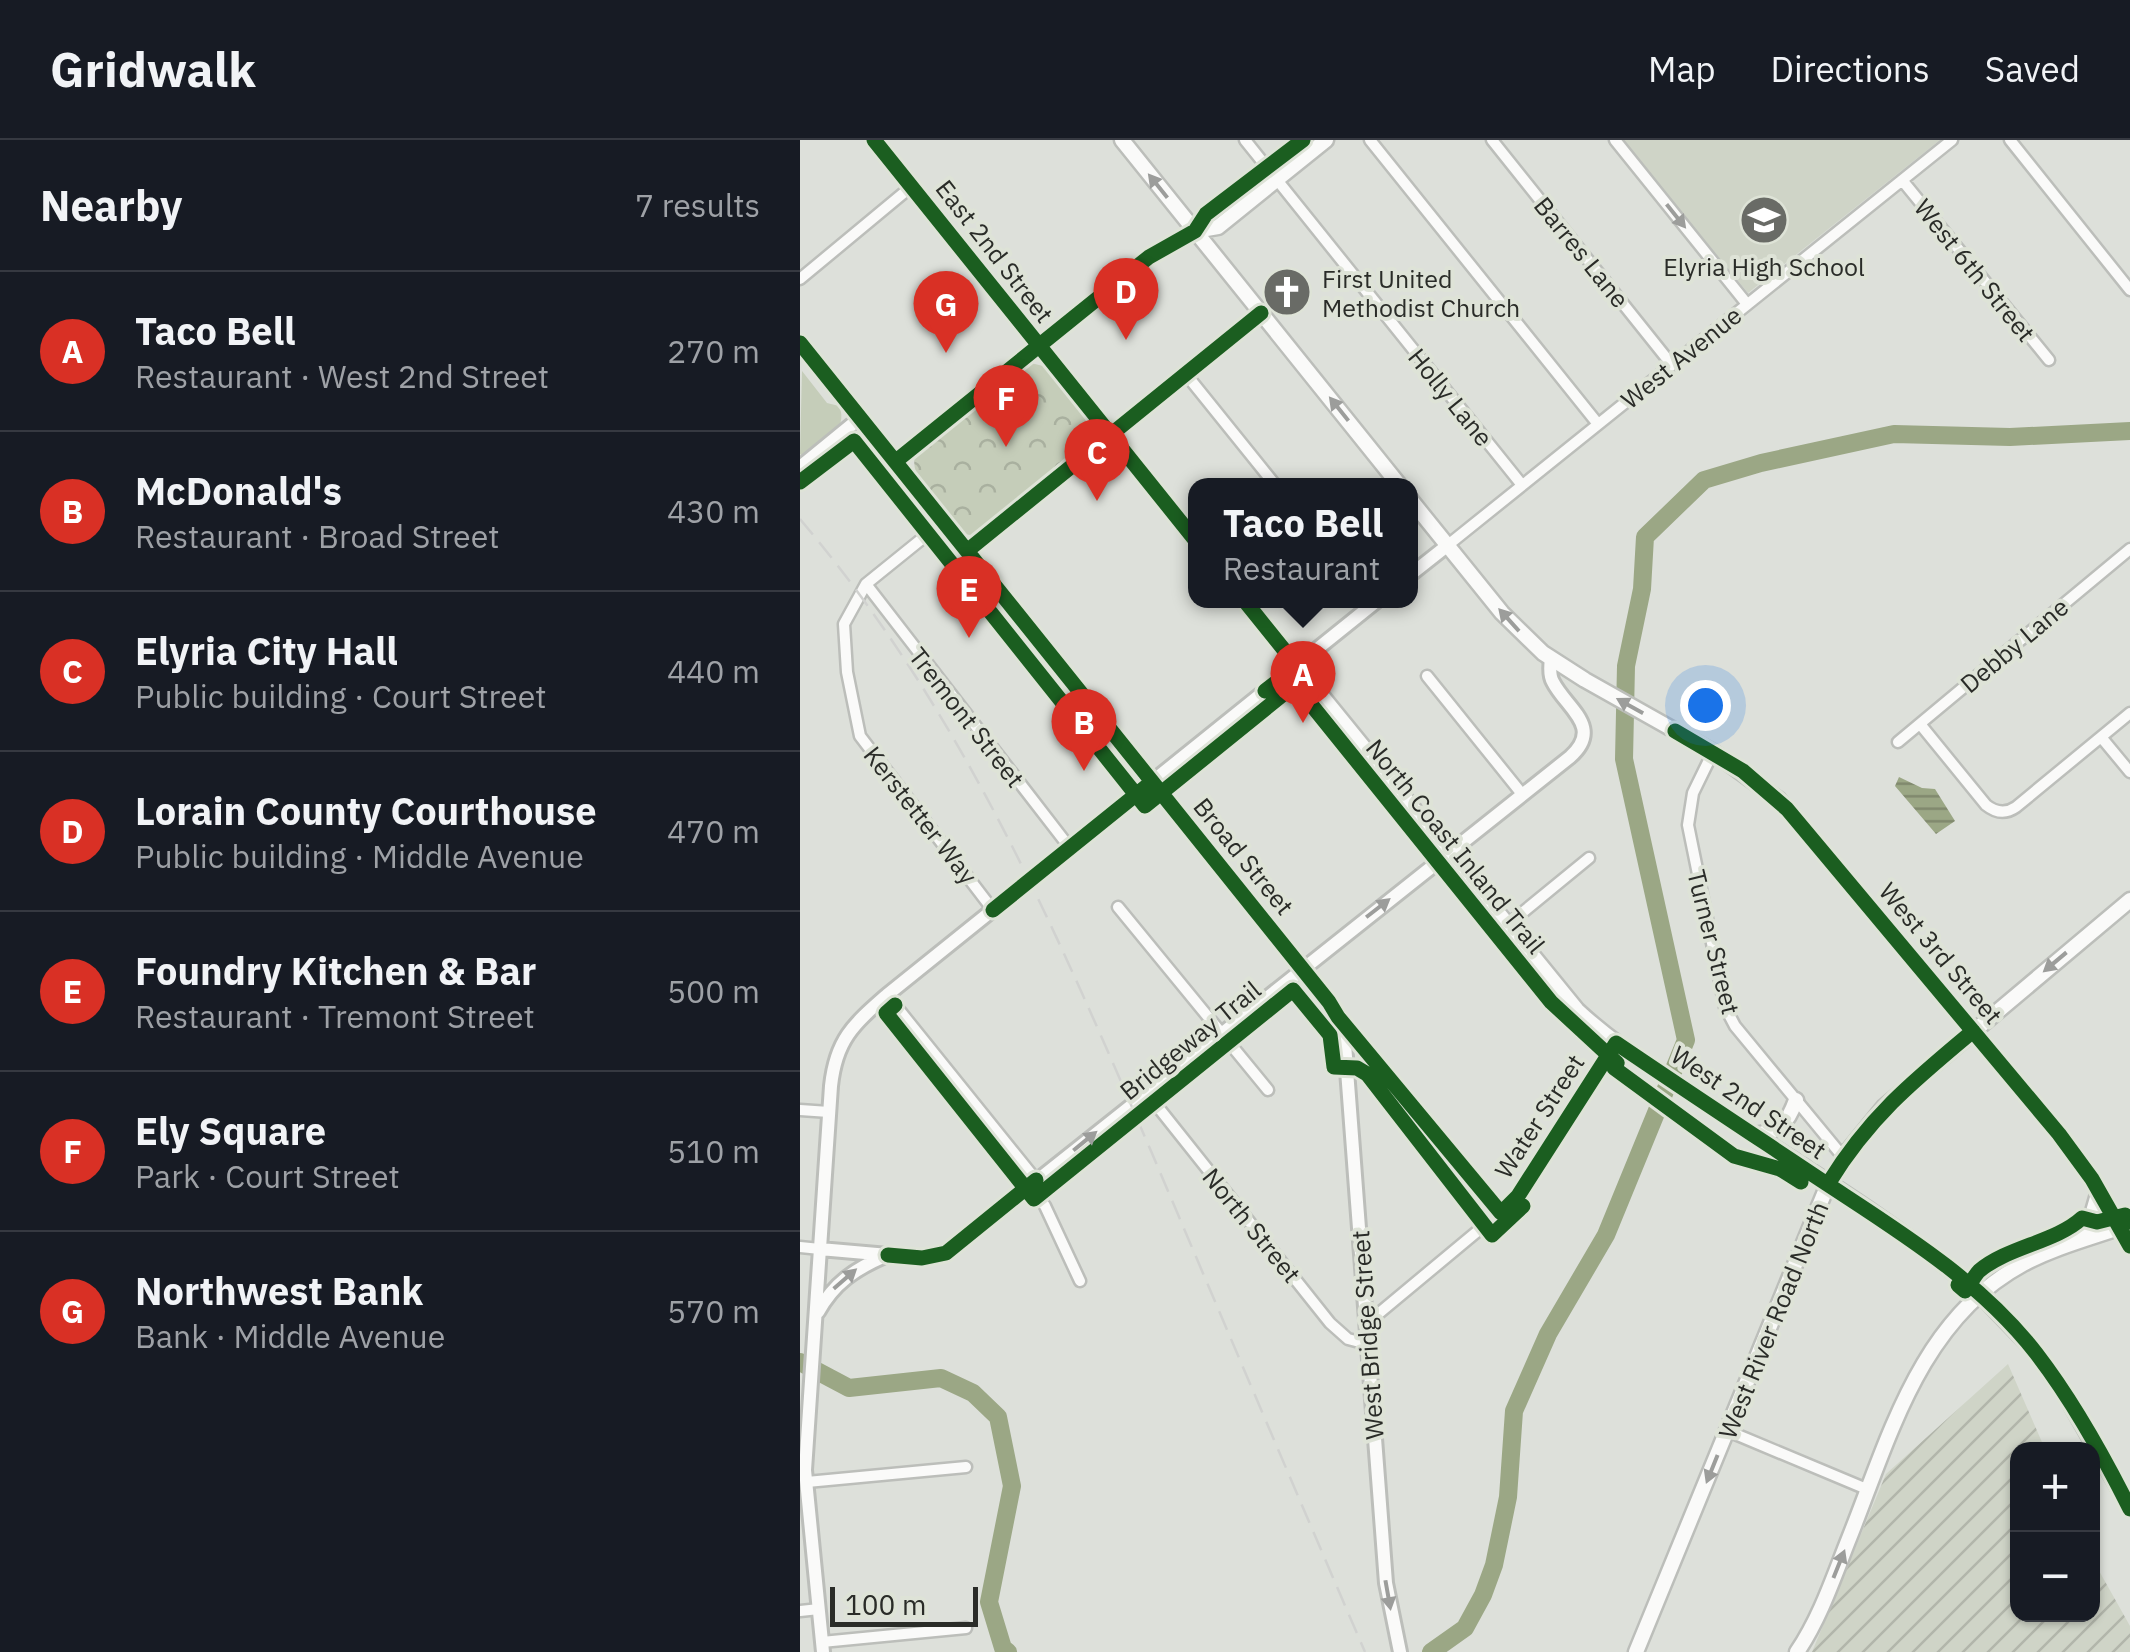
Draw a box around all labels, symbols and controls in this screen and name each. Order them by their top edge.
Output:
text: Gridwalk [50,38,256,100]
text: Map [1648,46,1716,92]
text: Directions [1771,46,1930,92]
text: Saved [1985,46,2080,92]
street label: East 2nd Street [929,173,1061,329]
one-way arrow [1148,173,1169,198]
text: Nearby [40,178,182,233]
text: 7 results [635,184,760,226]
street label: Barres Lane [1527,190,1637,314]
street label: West 6th Street [1907,192,2043,348]
school or university icon: Elyria High School [1738,194,1790,246]
one-way arrow [1665,203,1686,229]
place label: Elyria High School [1663,250,1865,283]
pin: D [1094,258,1158,340]
place label: First United Methodist Church [1322,262,1520,324]
church icon: First United Methodist Church [1261,266,1313,318]
pin: G [914,270,978,353]
street label: West Avenue [1614,298,1748,416]
text: Taco Bell [135,306,295,355]
text: A [62,330,83,372]
text: 270 m [667,330,760,372]
street label: Holly Lane [1401,341,1501,453]
text: Restaurant · West 2nd Street [135,355,549,397]
pin: F [974,364,1038,447]
one-way arrow [1329,397,1350,422]
pin: C [1064,418,1130,501]
text: McDonald's [135,466,342,515]
popup [1188,478,1418,608]
text: B [62,490,83,532]
text: 430 m [667,490,760,532]
text: Taco Bell [1223,498,1383,547]
text: Restaurant · Broad Street [135,515,499,557]
text: Restaurant [1223,547,1380,589]
pin: E [936,556,1002,638]
street label: Debby Lane [1953,590,2075,700]
one-way arrow [1498,608,1521,632]
text: Elyria City Hall [135,626,398,675]
street label: Tremont Street [902,640,1032,794]
pin: A [1270,640,1336,723]
text: C [62,650,83,692]
text: 440 m [667,650,760,692]
text: Public building · Court Street [135,675,547,717]
your location [1680,680,1731,731]
pin: B [1052,688,1116,771]
one-way arrow [1616,697,1644,715]
street label: North Coast Inland Trail [1359,732,1553,960]
street label: Kerstetter Way [857,739,986,891]
text: Lorain County Courthouse [135,786,597,835]
street label: Broad Street [1187,791,1301,921]
text: D [61,810,84,852]
text: 470 m [667,810,760,852]
text: Public building · Middle Avenue [135,835,584,877]
street label: Turner Street [1680,866,1748,1018]
street label: West 3rd Street [1872,875,2010,1031]
one-way arrow [1366,898,1391,919]
text: Foundry Kitchen & Bar [135,946,536,995]
one-way arrow [2043,951,2068,973]
text: E [63,970,82,1012]
text: 500 m [667,970,760,1012]
street label: Bridgeway Trail [1113,973,1267,1107]
text: Restaurant · Tremont Street [135,995,535,1037]
street label: West 2nd Street [1665,1038,1833,1166]
street label: Water Street [1487,1048,1591,1184]
text: Ely Square [135,1106,326,1155]
text: F [63,1130,82,1172]
text: 510 m [667,1130,760,1172]
one-way arrow [1072,1131,1098,1152]
text: Park · Court Street [135,1155,400,1197]
street label: North Street [1196,1161,1308,1289]
street label: West River Road North [1710,1197,1836,1443]
street label: West Bridge Street [1343,1229,1391,1441]
text: Northwest Bank [135,1266,423,1315]
one-way arrow [832,1268,857,1290]
text: G [61,1290,84,1332]
text: 570 m [667,1290,760,1332]
text: Bank · Middle Avenue [135,1315,445,1357]
map controls [2010,1442,2100,1622]
button: + [2010,1442,2100,1532]
one-way arrow [1704,1454,1720,1484]
button: − [2010,1532,2100,1622]
one-way arrow [1831,1549,1847,1579]
one-way arrow [1381,1579,1396,1611]
scale bar [830,1582,978,1626]
text: 100 m [845,1586,926,1623]

